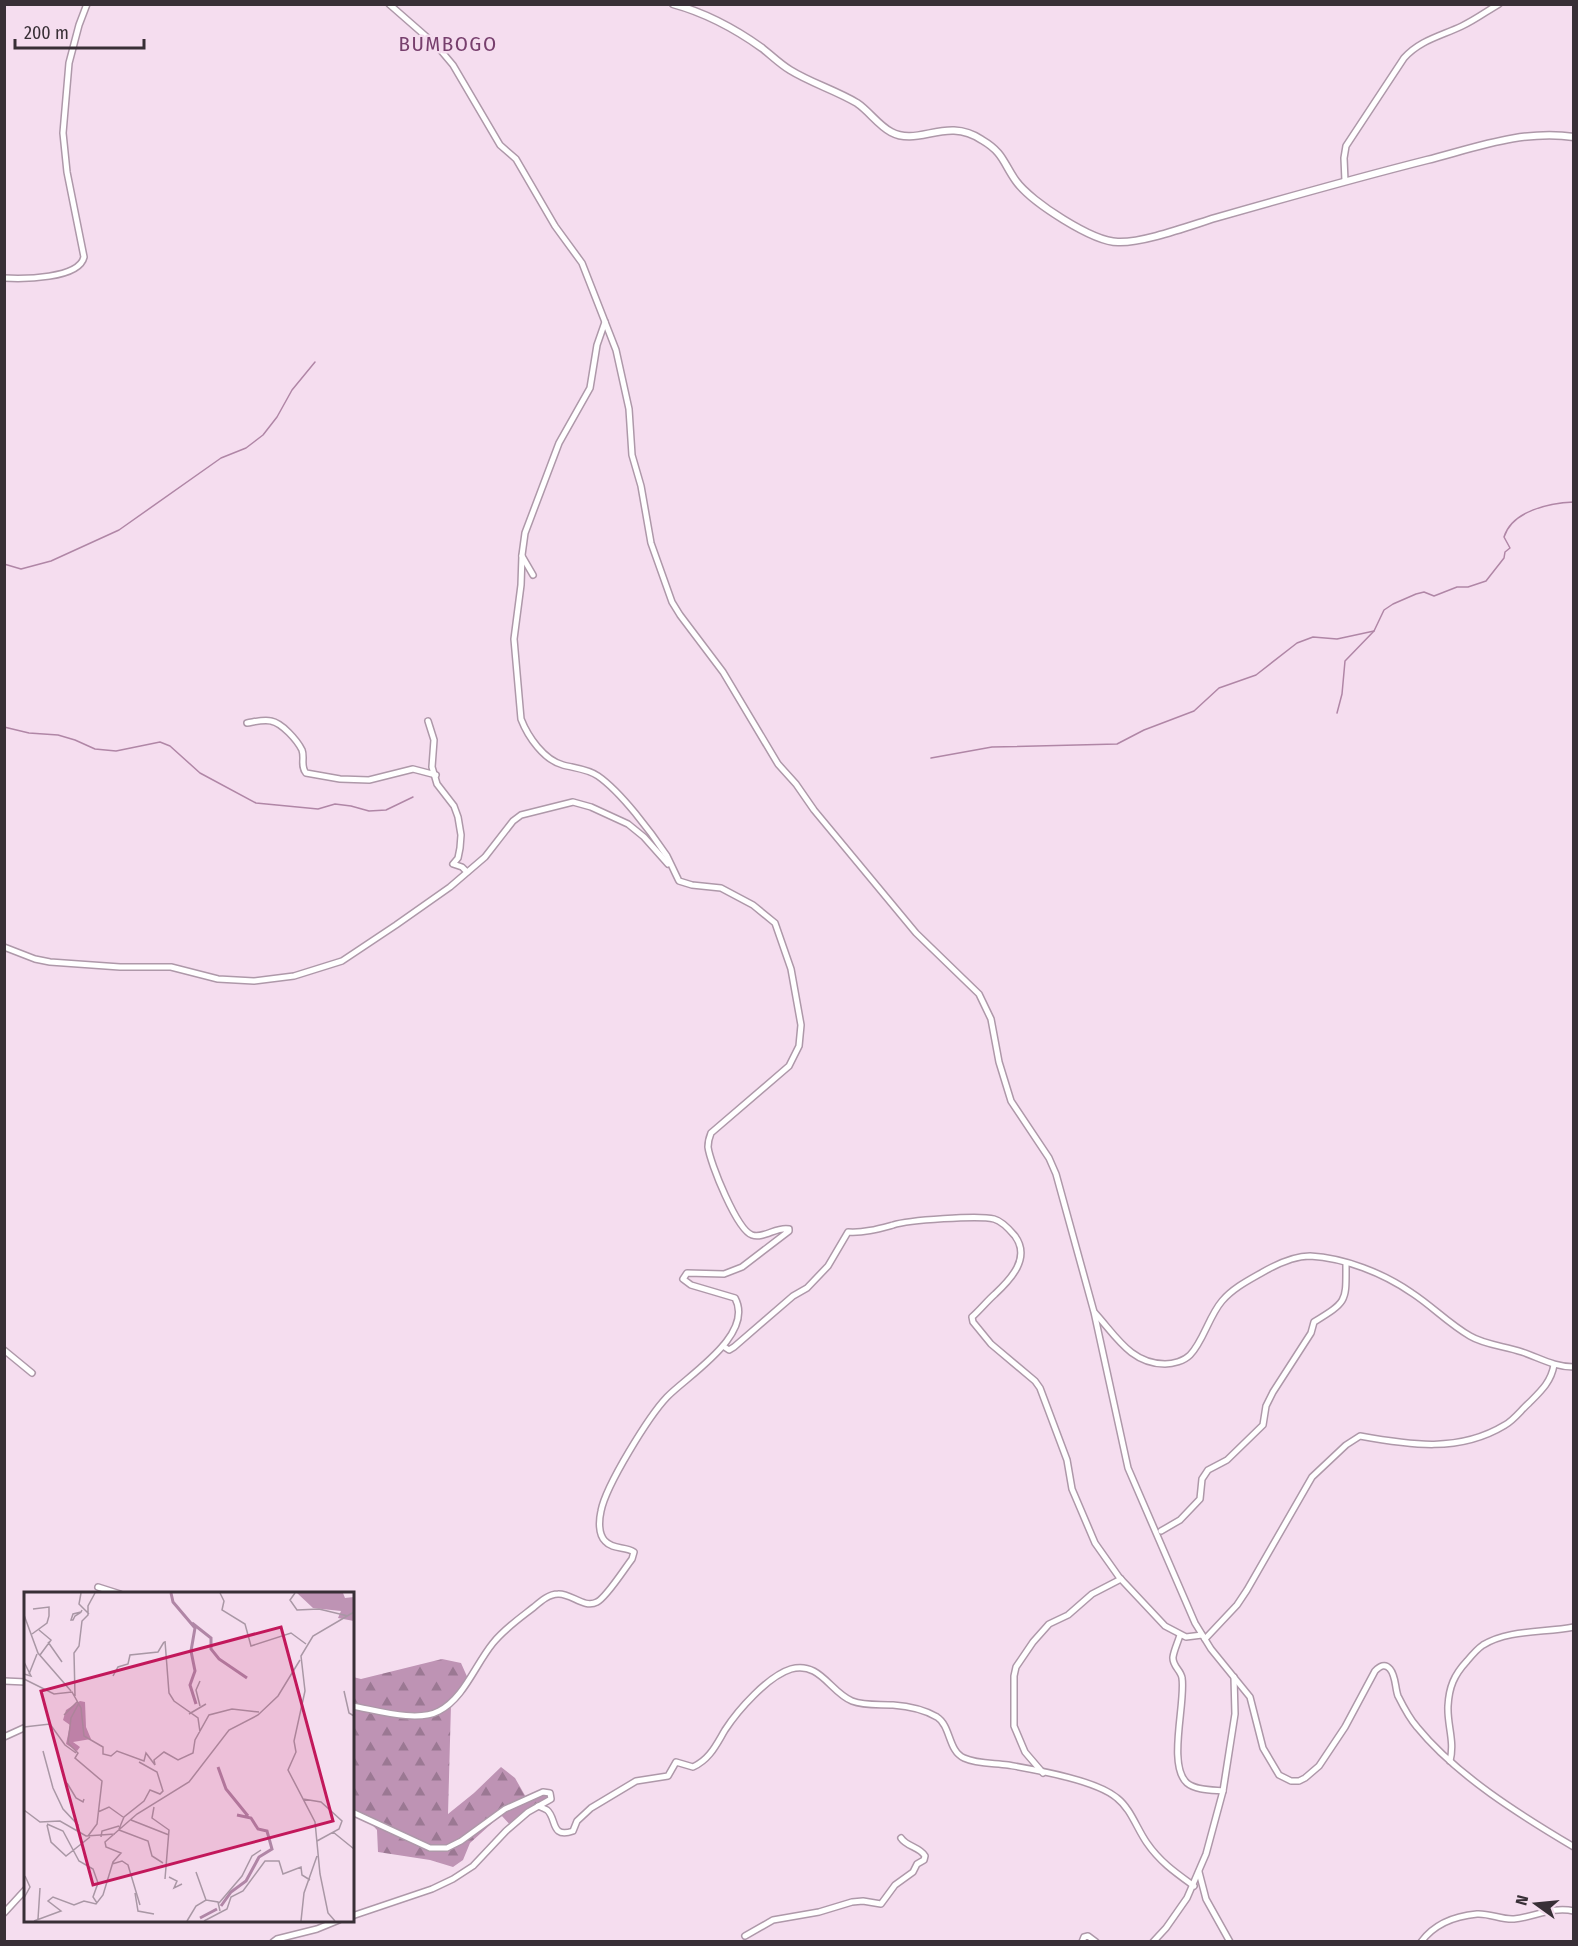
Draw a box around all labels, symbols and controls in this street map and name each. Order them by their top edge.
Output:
scale bar [15,12,144,50]
text: 200 m [24,22,69,44]
district label: BUMBOGO [398,31,498,57]
inset map [24,1592,354,1922]
north arrow [1506,1874,1566,1934]
text: N [1512,1893,1532,1907]

